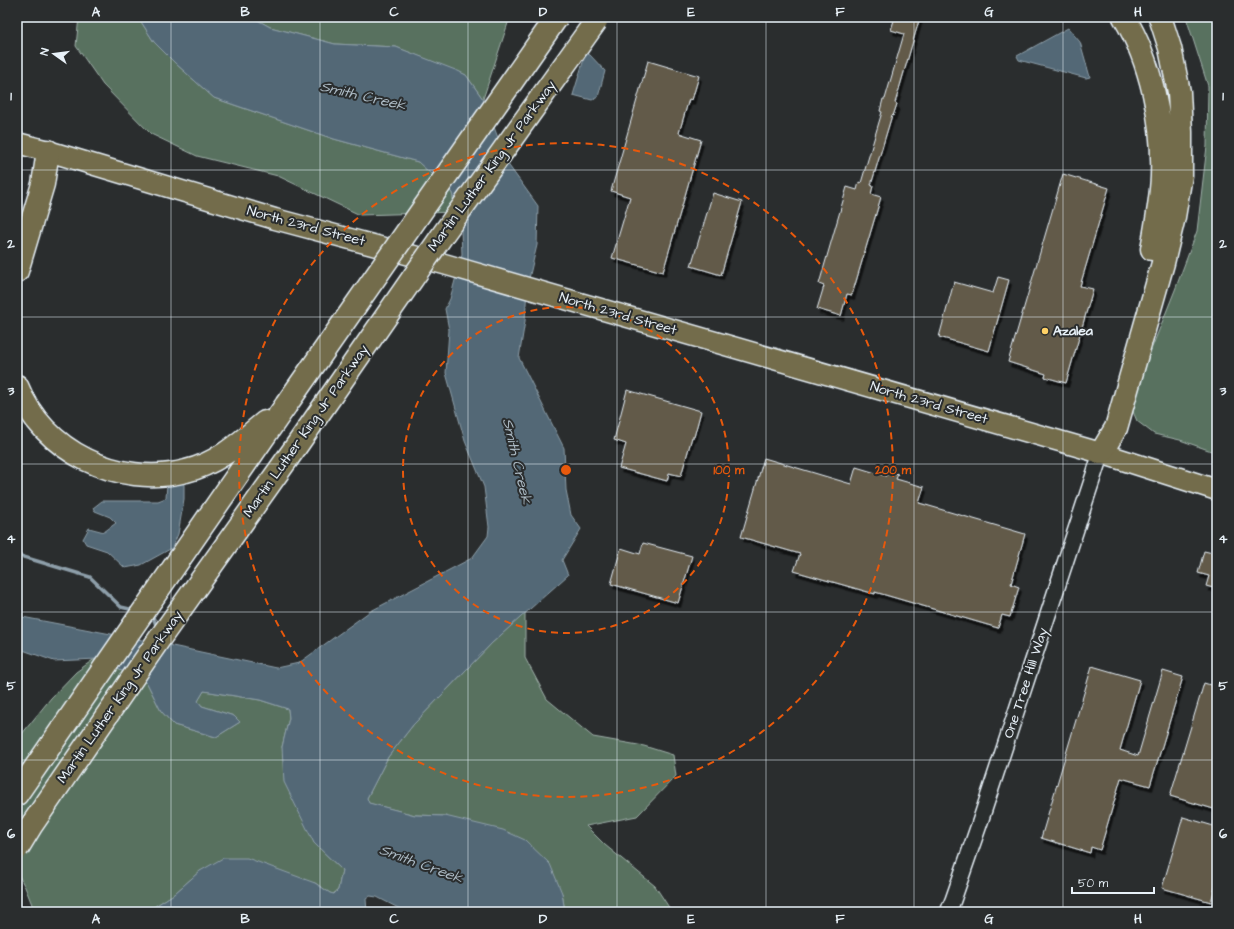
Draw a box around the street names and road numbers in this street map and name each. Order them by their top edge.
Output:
street label: Martin Luther King Jr Parkway [423,76,561,256]
street label: North 23rd Street [245,201,368,251]
street label: North 23rd Street [557,288,679,340]
street label: Martin Luther King Jr Parkway [239,340,374,521]
street label: North 23rd Street [868,377,990,429]
street label: Martin Luther King Jr Parkway [53,606,188,787]
street label: One Tree Hill Way [999,625,1053,741]

